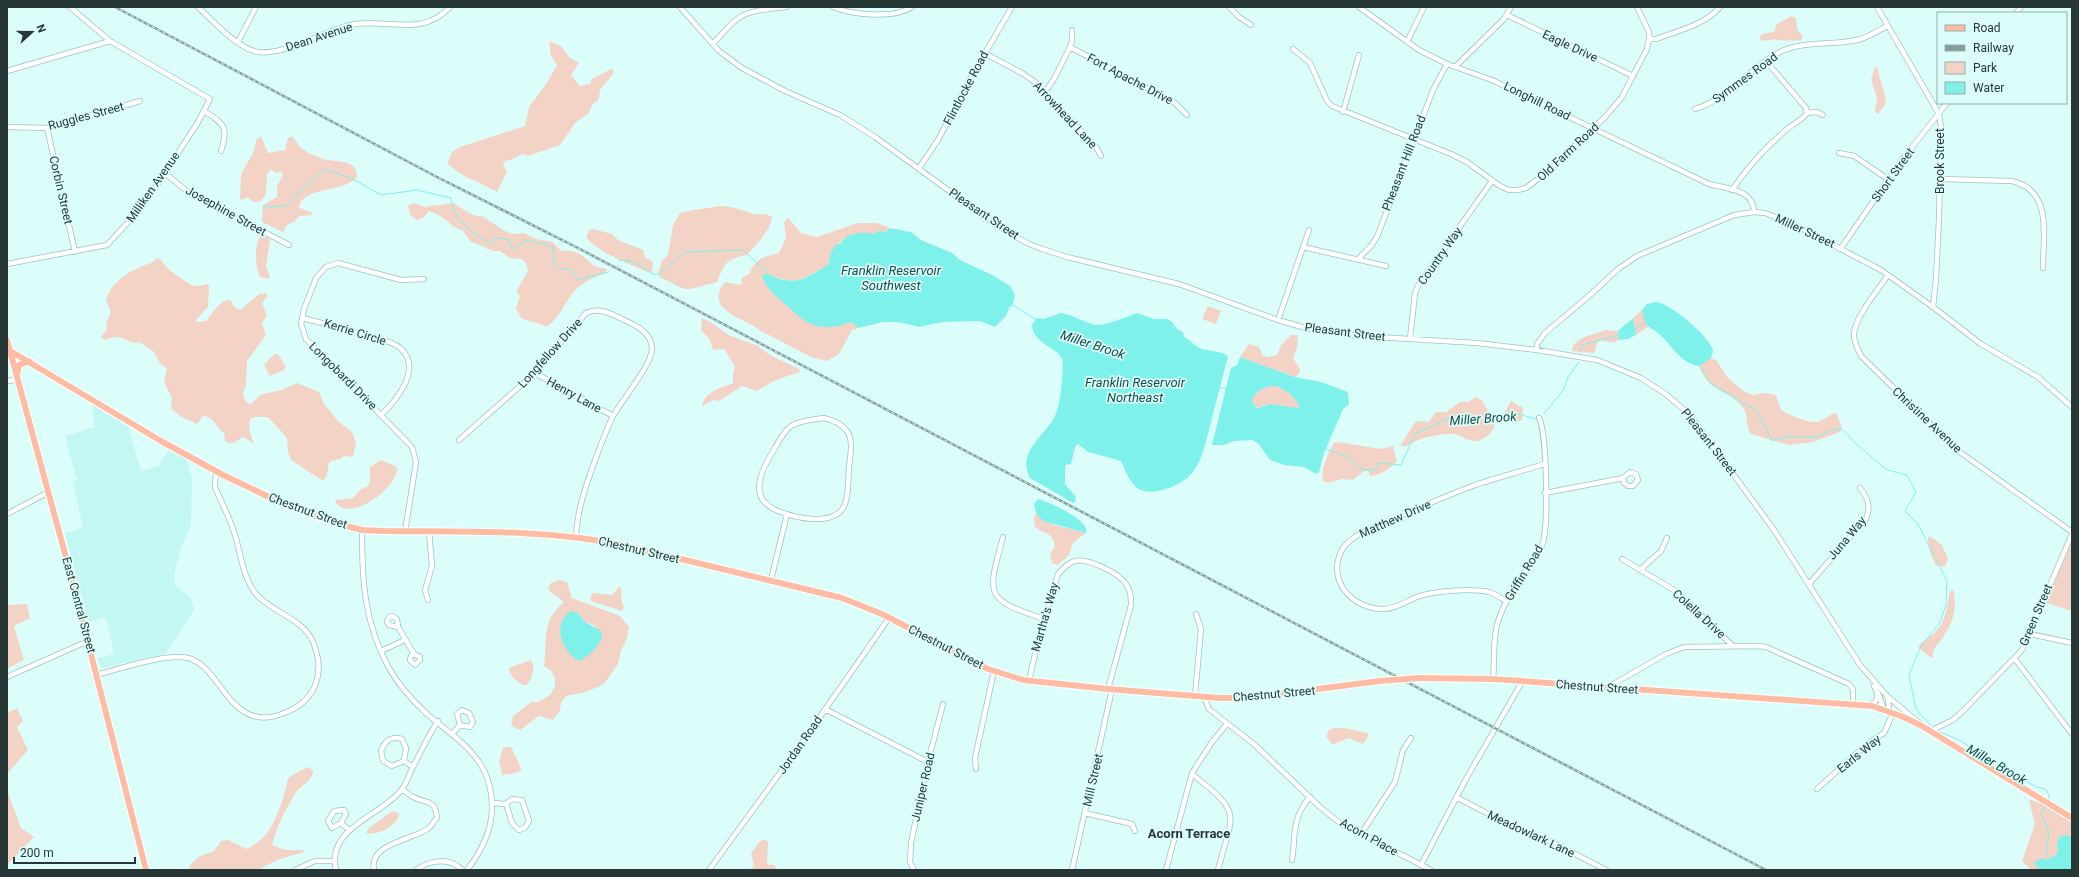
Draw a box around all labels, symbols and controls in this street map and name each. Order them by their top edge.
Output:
north arrow [12,12,52,52]
legend [1937,12,2067,104]
street label: Dean Avenue [284,20,354,54]
text: Road [1973,21,2001,35]
text: N [33,23,48,35]
street label: Eagle Drive [1540,27,1600,65]
text: Railway [1973,41,2014,55]
street label: Flintlocke Road [941,49,991,127]
street label: Symmes Road [1710,50,1780,106]
street label: Fort Apache Drive [1085,51,1175,107]
text: Park [1973,61,1998,75]
street label: Arrowhead Lane [1030,78,1100,152]
street label: Longhill Road [1501,79,1573,123]
text: Water [1973,81,2004,95]
street label: Ruggles Street [47,99,125,133]
street label: Pheasant Hill Road [1379,113,1429,213]
street label: Old Farm Road [1534,120,1602,184]
street label: Brook Street [1933,128,1947,194]
street label: Short Street [1869,145,1917,205]
street label: Milliken Avenue [123,149,183,225]
street label: Corbin Street [46,154,76,226]
street label: Josephine Street [183,183,269,239]
street label: Pleasant Street [946,185,1022,243]
street label: Miller Street [1773,211,1837,251]
street label: Country Way [1415,224,1465,288]
water label: Franklin Reservoir Southwest [841,263,942,293]
street label: Longfellow Drive [515,315,585,391]
street label: Kerrie Circle [322,316,388,348]
street label: Pleasant Street [1304,320,1386,344]
water label: Miller Brook [1059,327,1128,362]
street label: Longobardi Drive [306,339,380,413]
street label: Henry Lane [544,374,604,416]
water label: Franklin Reservoir Northeast [1085,375,1186,405]
street label: Christine Avenue [1889,384,1965,456]
street label: Pleasant Street [1678,406,1740,478]
water label: Miller Brook [1449,409,1518,428]
street label: Chestnut Street [267,490,349,532]
street label: Matthew Drive [1357,497,1433,541]
street label: Juna Way [1825,513,1869,562]
street label: Chestnut Street [597,534,681,566]
street label: Griffin Road [1502,543,1546,603]
street label: East Central Street [59,555,99,655]
street label: Martha's Way [1028,580,1062,653]
street label: Green Street [2017,582,2055,648]
street label: Colella Drive [1670,587,1728,641]
street label: Chestnut Street [906,622,986,672]
street label: Chestnut Street [1555,677,1639,697]
street label: Chestnut Street [1232,683,1316,705]
street label: Jordan Road [775,713,825,777]
street label: Earls Way [1834,732,1884,776]
water label: Miller Brook [1964,741,2030,788]
street label: Juniper Road [908,751,938,823]
street label: Mill Street [1080,752,1106,808]
street label: Meadowlark Lane [1485,808,1577,860]
street label: Acorn Place [1337,815,1401,859]
district label: Acorn Terrace [1148,826,1230,841]
scale bar [14,839,135,865]
text: 200 m [20,846,54,860]

